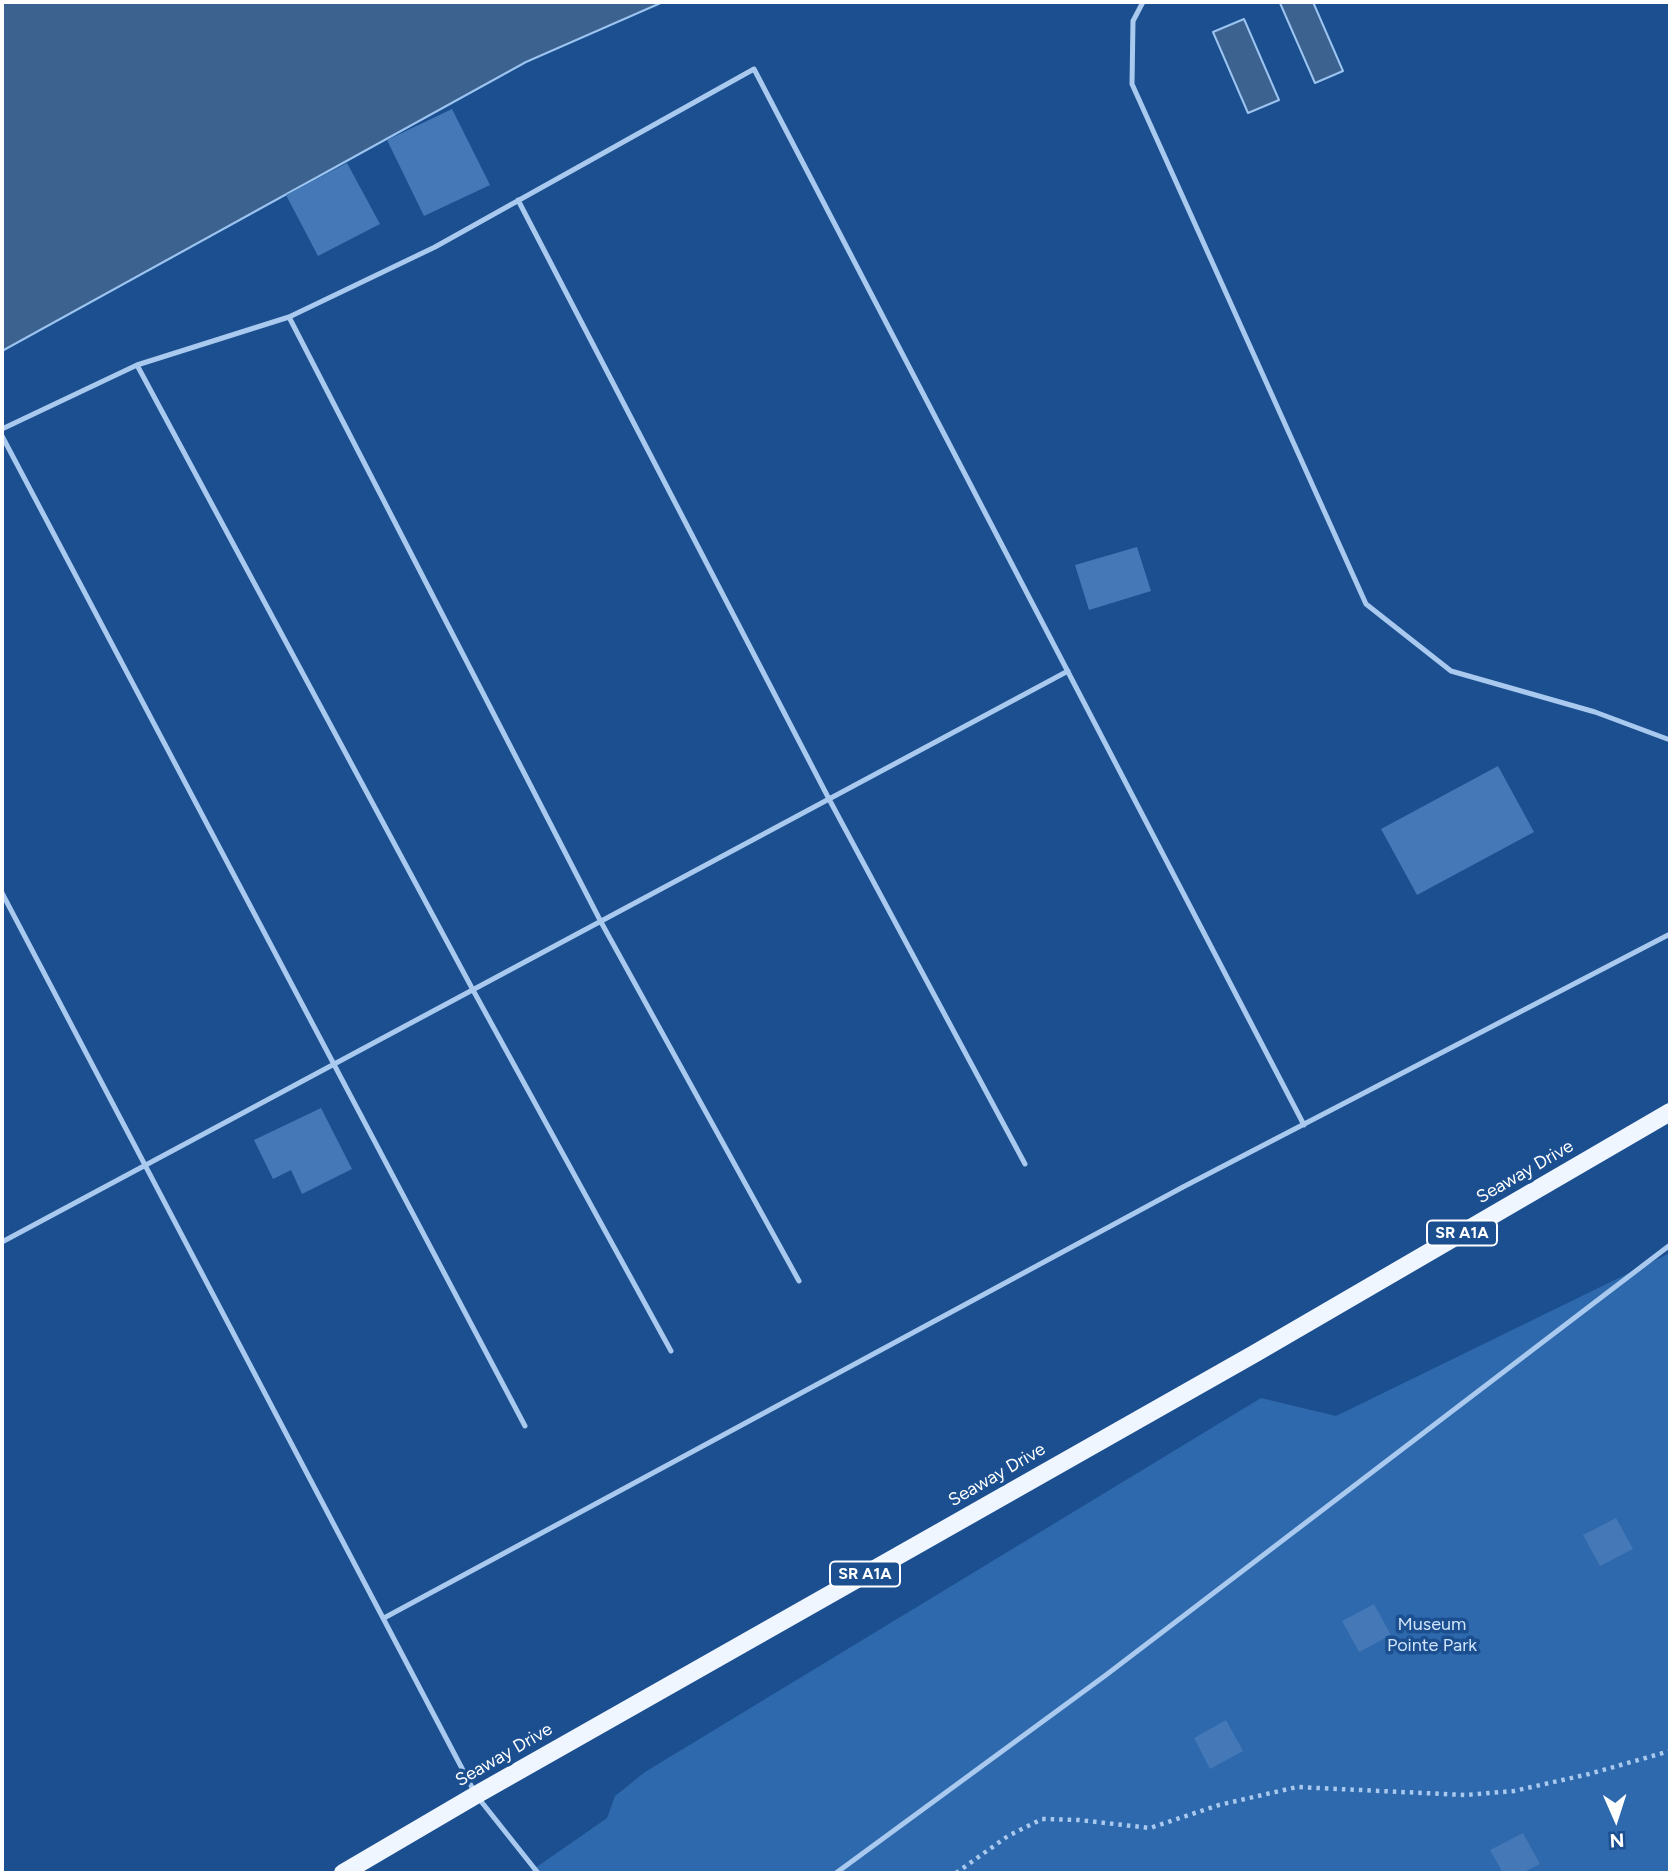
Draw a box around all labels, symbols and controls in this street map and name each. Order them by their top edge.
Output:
street label: Seaway Drive [1473,1136,1577,1208]
road number: SR A1A [1427,1220,1497,1246]
street label: Seaway Drive [945,1439,1049,1511]
road number: SR A1A [830,1562,900,1586]
park label: Museum Pointe Park [1387,1614,1477,1656]
street label: Seaway Drive [452,1719,556,1791]
north arrow [1581,1784,1651,1854]
text: N [1609,1829,1625,1852]

